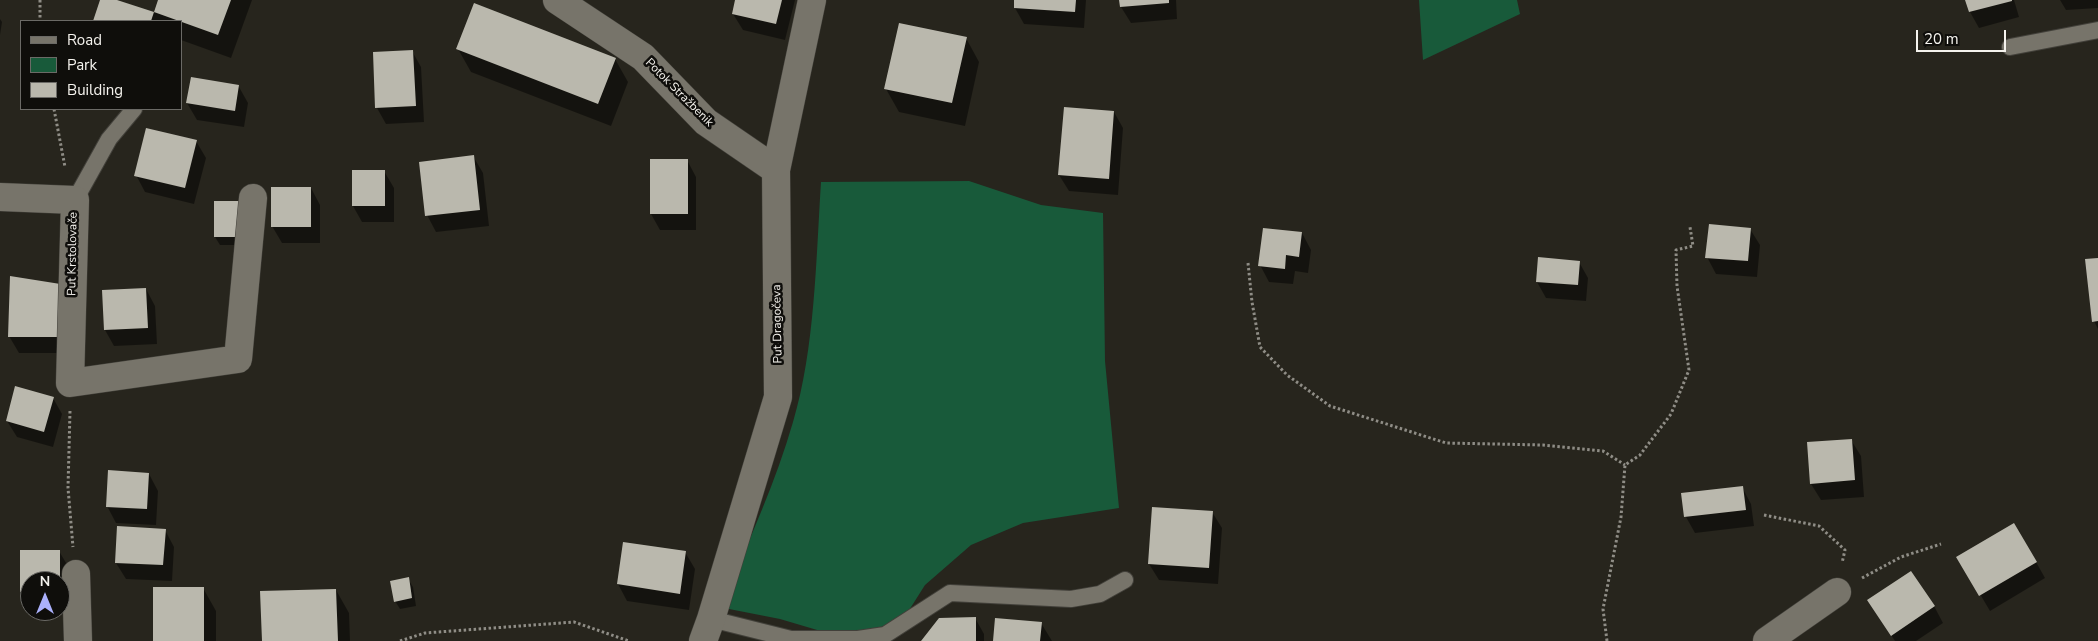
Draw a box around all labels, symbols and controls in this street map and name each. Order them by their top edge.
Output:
legend [20,20,182,110]
scale bar [1918,20,2008,52]
text: 20 m [1924,29,1959,49]
text: Road [67,30,102,50]
text: Park [67,55,97,75]
street label: Potok Stražbenik [642,56,716,130]
text: Building [67,80,123,100]
street label: Put Krstolovače [65,212,81,296]
street label: Put Dragočeva [770,284,786,364]
north arrow [20,571,70,621]
text: N [40,572,50,591]

